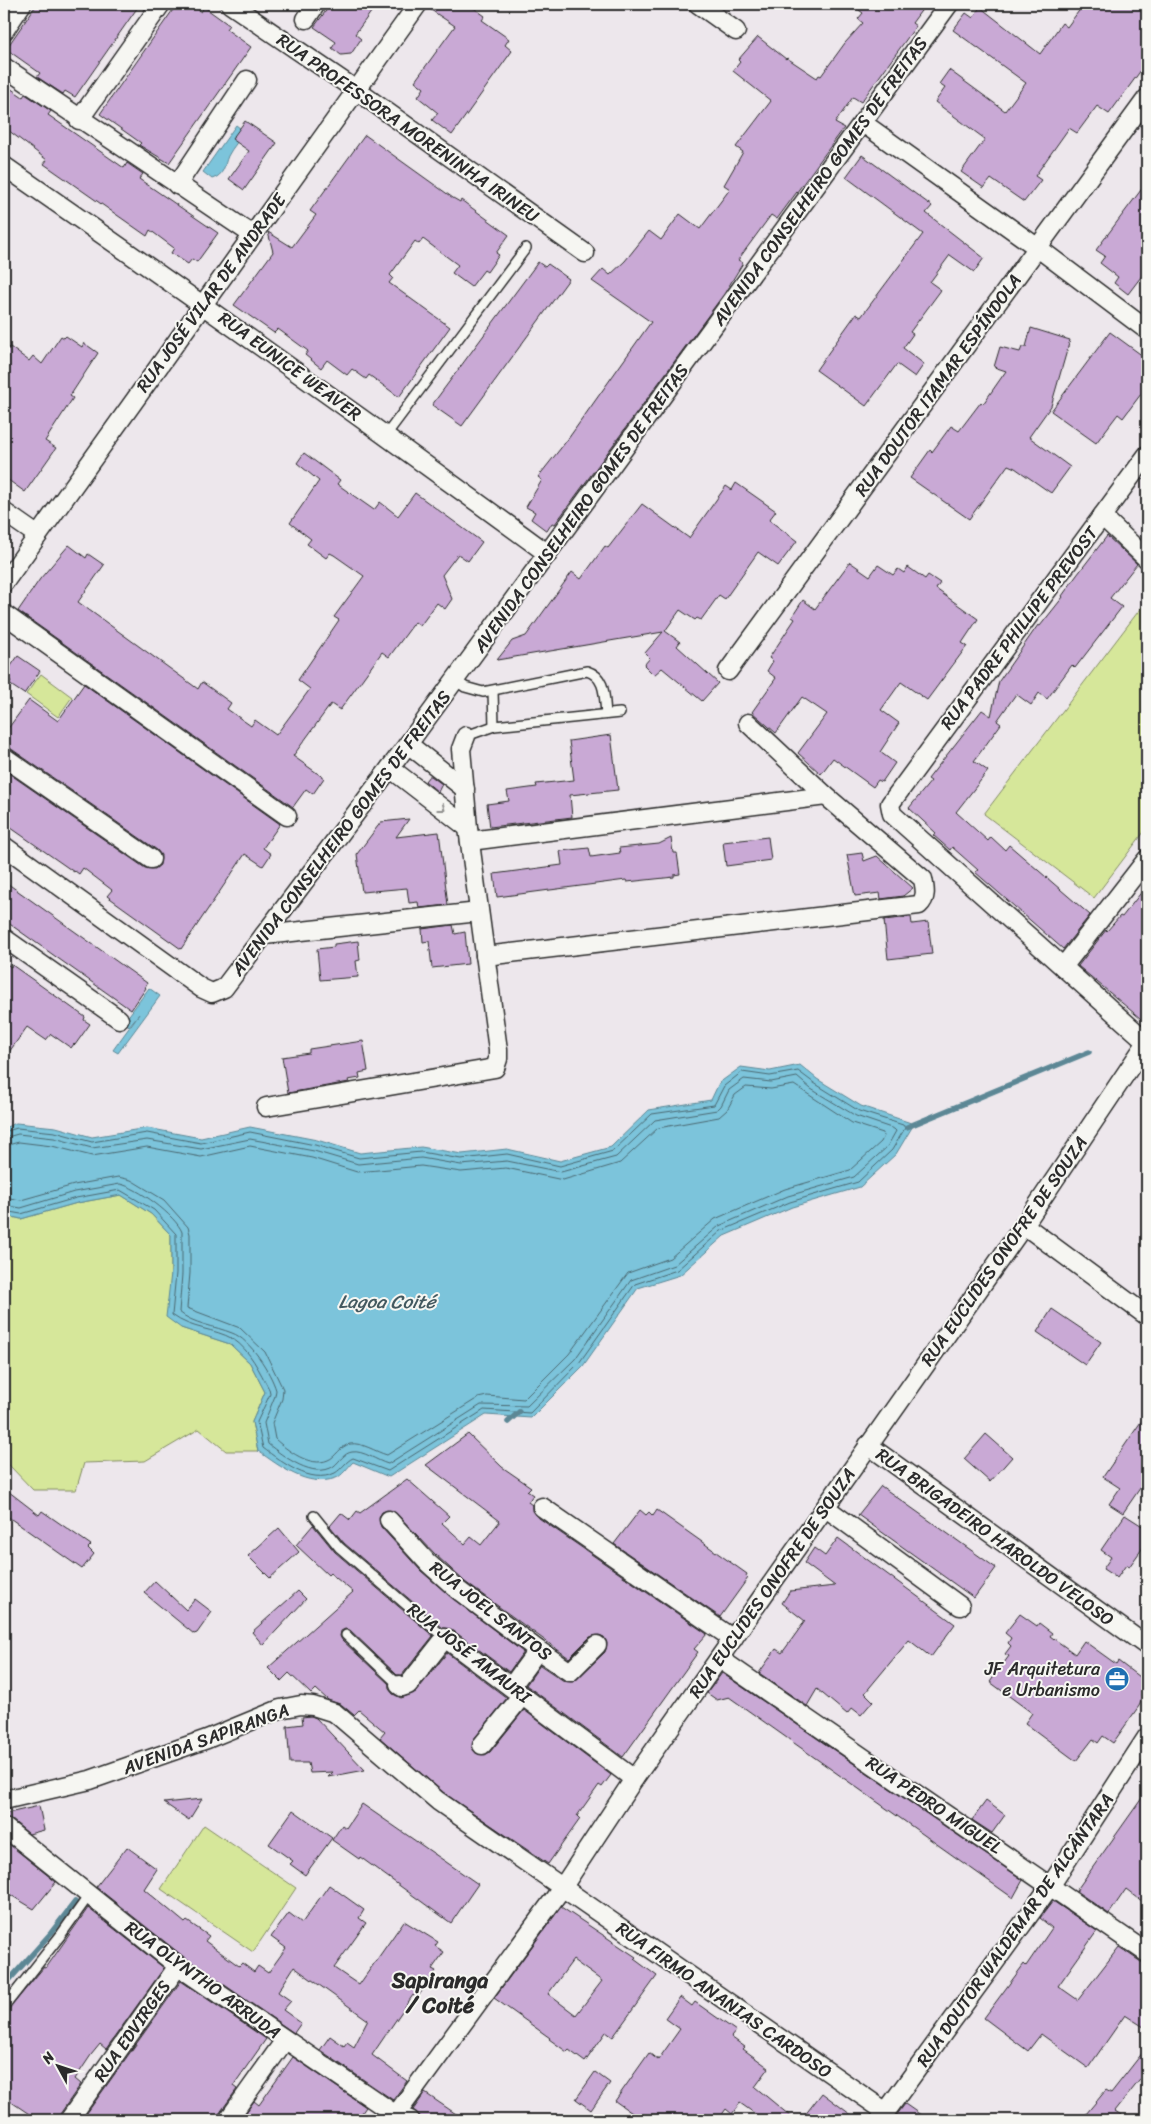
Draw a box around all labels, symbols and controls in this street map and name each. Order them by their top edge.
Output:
street label: RUA PROFESSORA MORENINHA IRINEU [270,25,546,232]
street label: AVENIDA CONSELHEIRO GOMES DE FREITAS [703,29,936,333]
street label: RUA JOSÉ VILAR DE ANDRADE [128,186,295,399]
street label: RUA DOUTOR ITAMAR ESPÍNDOLA [846,267,1030,503]
street label: RUA EUNICE WEAVER [211,303,369,429]
street label: AVENIDA CONSELHEIRO GOMES DE FREITAS [464,356,697,660]
street label: RUA PADRE PHILLIPE PREVOST [932,518,1107,737]
street label: AVENIDA CONSELHEIRO GOMES DE FREITAS [222,683,460,984]
one-way arrow [436,802,446,811]
street label: RUA EUCLIDES ONOFRE DE SOUZA [912,1129,1096,1373]
water label: Lagoa Coité [339,1285,439,1318]
street label: RUA BRIGADEIRO HAROLDO VELOSO [869,1439,1121,1635]
street label: RUA EUCLIDES ONOFRE DE SOUZA [680,1461,864,1705]
street label: RUA JOEL SANTOS [422,1553,560,1669]
street label: RUA JOSÉ AMAURI [400,1594,540,1713]
place label: JF Arquitetura e Urbanismo [984,1653,1101,1706]
office icon: JF Arquitetura e Urbanismo [1104,1666,1130,1692]
street label: AVENIDA SAPIRANGA [117,1694,294,1784]
street label: RUA PEDRO MIGUEL [859,1747,1009,1863]
street label: RUA DOUTOR WALDEMAR DE ALCÂNTARA [908,1786,1122,2074]
street label: RUA OLYNTHO ARRUDA [118,1912,288,2048]
street label: RUA FIRMO ANANIAS CARDOSO [609,1913,839,2087]
district label: Sapiranga / Coité [391,1961,488,2025]
street label: RUA EDVIRGES [85,1973,179,2089]
north arrow [32,2042,82,2092]
text: N [35,2046,61,2070]

